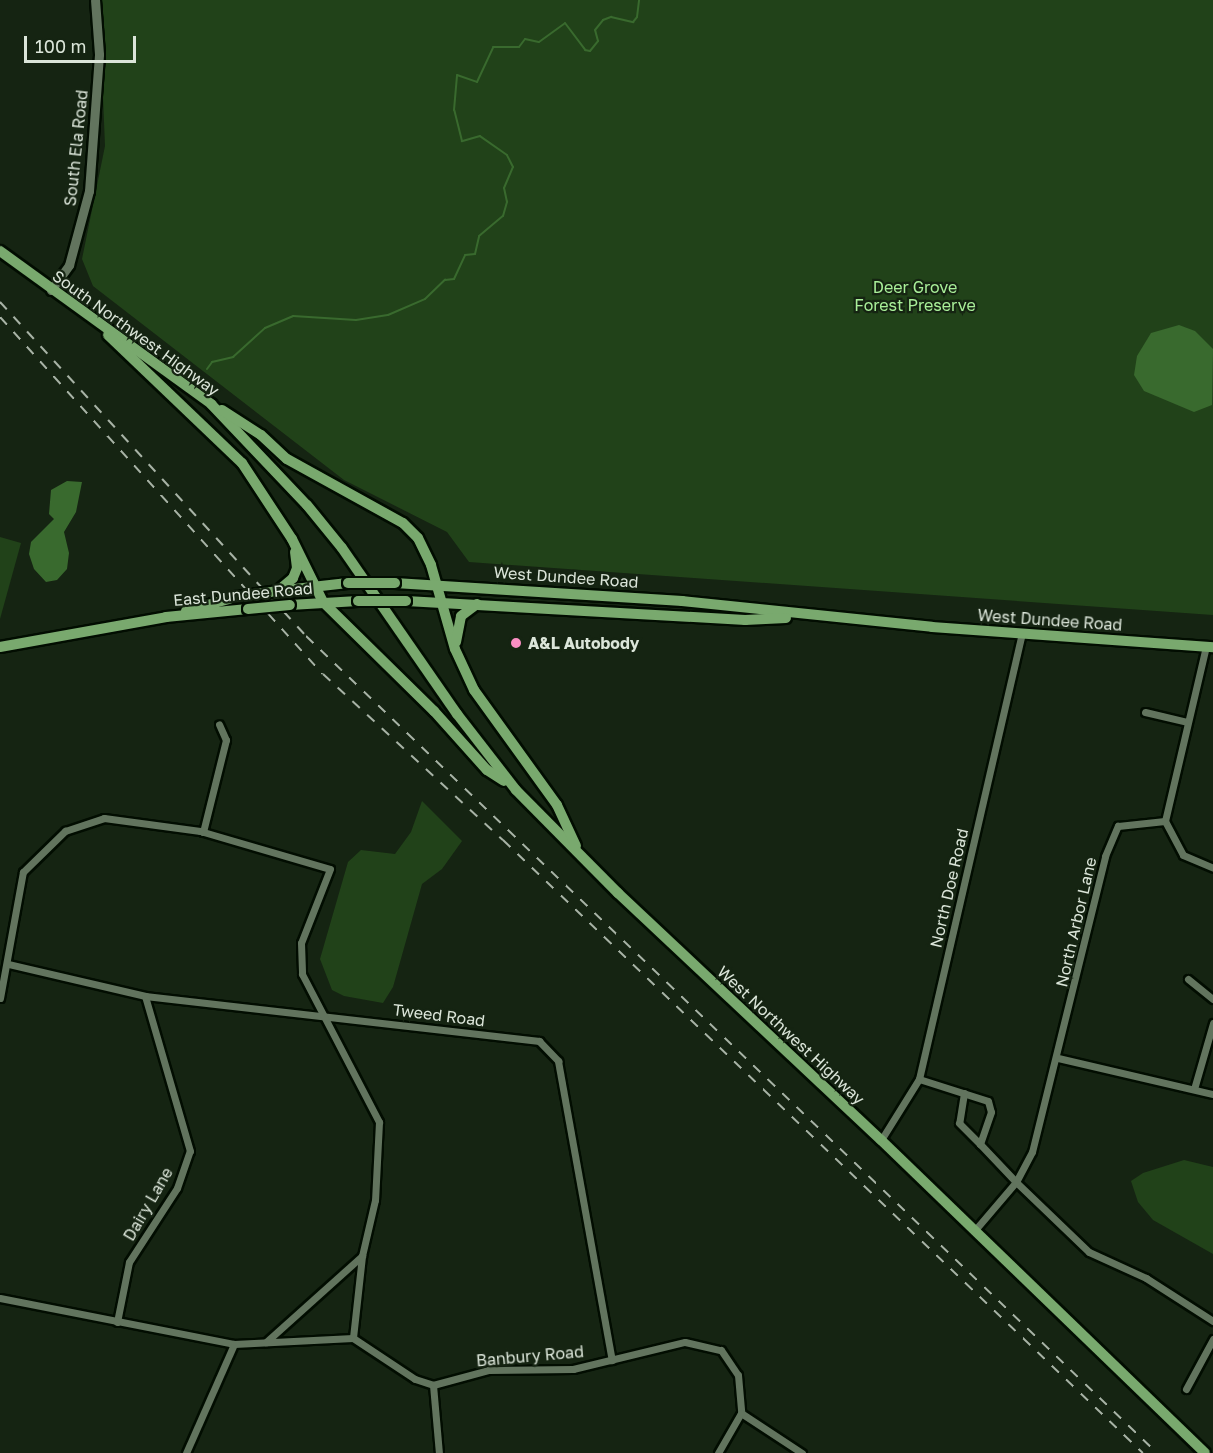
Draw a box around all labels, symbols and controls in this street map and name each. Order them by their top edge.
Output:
scale bar [27,24,140,62]
text: 100 m [35,35,86,57]
street label: South Ela Road [60,89,92,207]
street label: South Northwest Highway [49,266,223,400]
park label: Deer Grove Forest Preserve [854,277,976,315]
street label: West Dundee Road [493,562,639,592]
street label: East Dundee Road [173,578,313,610]
street label: West Dundee Road [977,605,1123,635]
place label: A&L Autobody [528,633,639,653]
marker: A&L Autobody [509,636,523,650]
street label: North Doe Road [926,826,972,950]
street label: North Arbor Lane [1052,855,1100,989]
street label: West Northwest Highway [713,962,869,1108]
street label: Tweed Road [392,1000,486,1030]
street label: Dairy Lane [119,1164,177,1244]
street label: Banbury Road [475,1342,585,1370]

